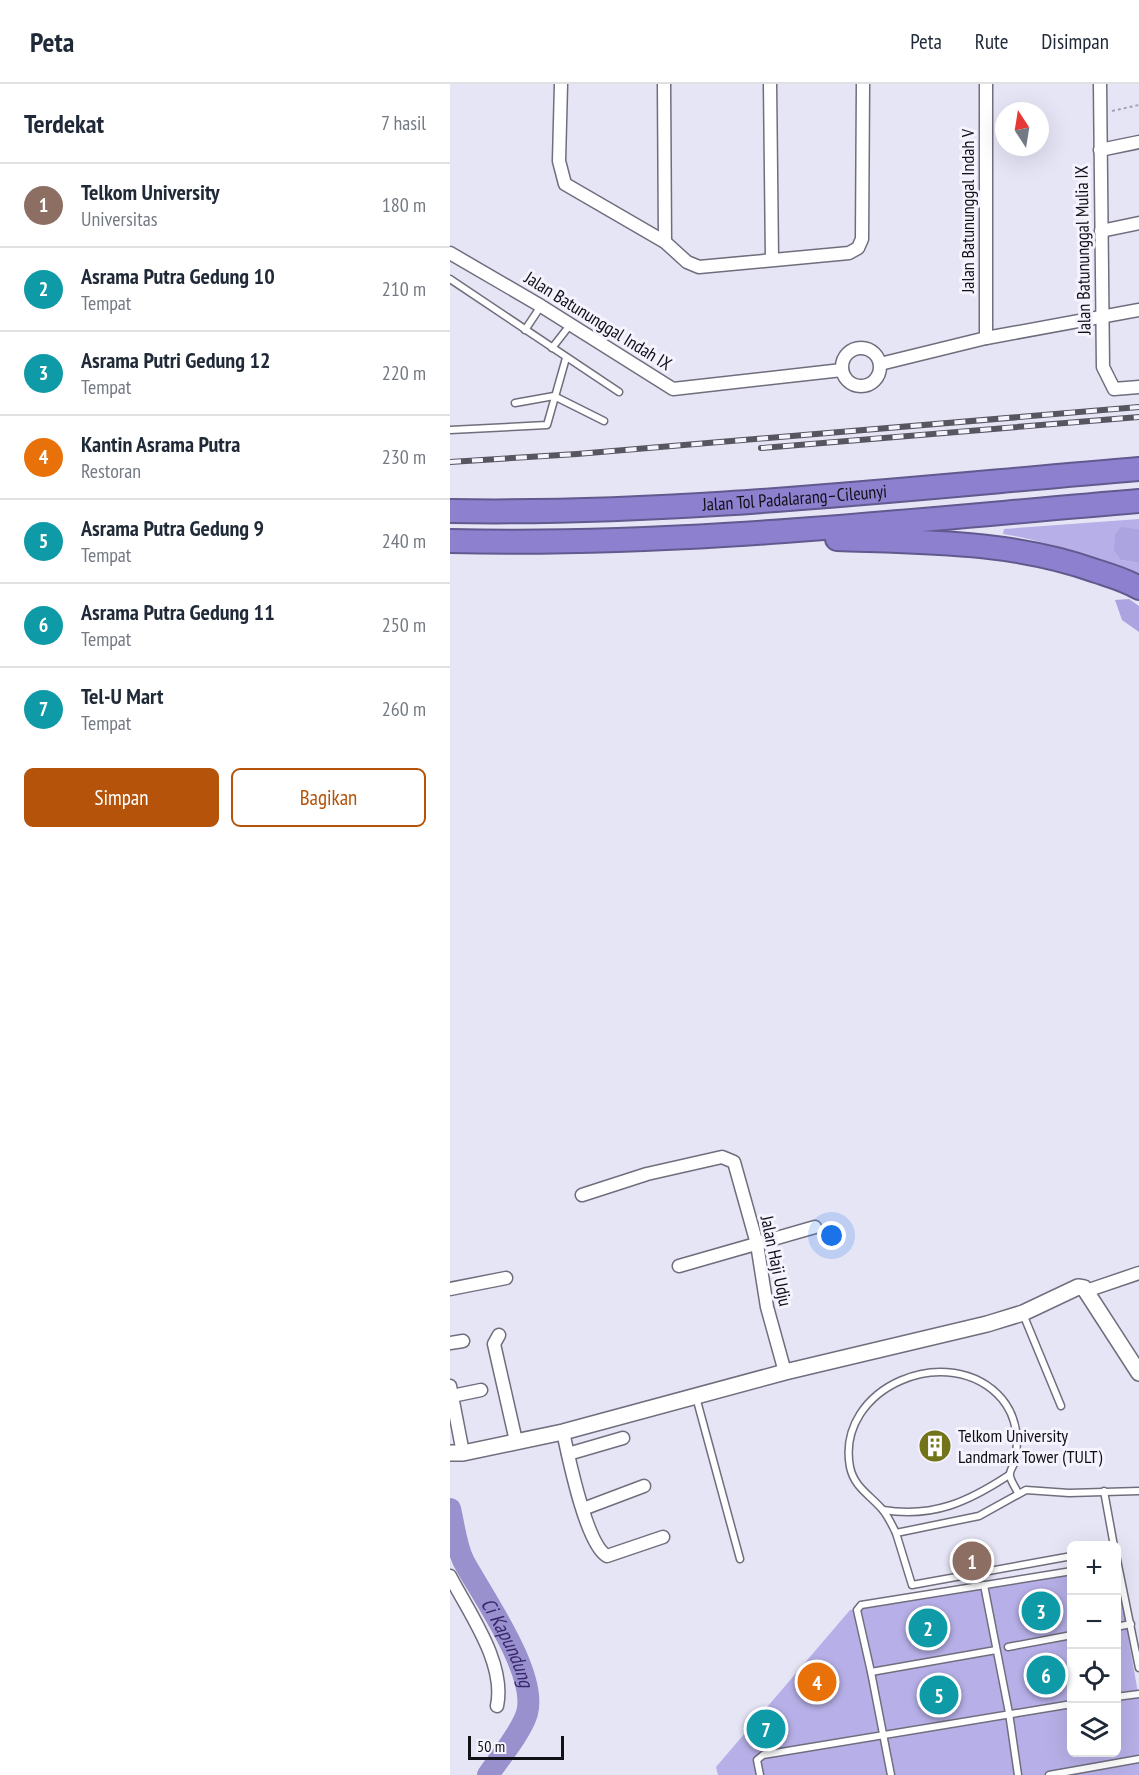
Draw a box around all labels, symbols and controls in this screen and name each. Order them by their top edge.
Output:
text: Peta [30,23,74,60]
text: Peta [910,28,942,55]
text: Rute [975,28,1008,55]
text: Disimpan [1041,28,1109,55]
north arrow [995,102,1049,156]
text: Terdekat [24,107,104,140]
text: 7 hasil [381,110,426,136]
street label: Jalan Batununggal Indah V [956,128,979,294]
street label: Jalan Batununggal Mulia IX [1070,165,1095,336]
text: Telkom University [81,178,220,206]
text: 1 [39,192,48,218]
text: 180 m [382,192,426,218]
text: Universitas [81,206,157,232]
text: Asrama Putra Gedung 10 [81,262,275,290]
street label: Jalan Batununggal Indah IX [519,265,676,375]
text: 2 [39,276,48,302]
text: 210 m [382,276,426,302]
text: Tempat [81,290,131,316]
text: Asrama Putri Gedung 12 [81,346,271,374]
text: 3 [39,360,48,386]
text: 220 m [382,360,426,386]
text: Tempat [81,374,131,400]
text: Kantin Asrama Putra [81,430,240,458]
text: 4 [39,444,48,470]
text: 230 m [382,444,426,470]
text: Restoran [81,458,141,484]
street label: Jalan Tol Padalarang–Cileunyi [701,479,888,516]
text: Asrama Putra Gedung 9 [81,514,264,542]
text: 5 [39,528,48,554]
text: 240 m [382,528,426,554]
text: Tempat [81,542,131,568]
text: Asrama Putra Gedung 11 [81,598,275,626]
text: 6 [39,612,48,638]
text: 250 m [382,612,426,638]
text: Tempat [81,626,131,652]
text: Tel-U Mart [81,682,163,710]
text: 7 [39,696,48,722]
text: 260 m [382,696,426,722]
text: Tempat [81,710,131,736]
button: Simpan [24,768,219,827]
button: Bagikan [231,768,426,827]
street label: Jalan Haji Udju [755,1213,797,1308]
your location [817,1221,846,1250]
place label: Telkom University Landmark Tower (TULT) [958,1424,1103,1468]
building icon: Telkom University Landmark Tower (TULT) [917,1428,953,1464]
pin: 1 [952,1538,992,1584]
map controls [1067,1541,1121,1757]
button: + [1067,1541,1121,1595]
pin: 3 [1022,1588,1060,1634]
water label: Ci Kapundung [475,1593,540,1691]
button: − [1067,1595,1121,1649]
pin: 2 [908,1606,948,1650]
button: locate [1067,1649,1121,1703]
pin: 6 [1026,1652,1066,1698]
pin: 4 [798,1660,836,1704]
pin: 5 [920,1672,958,1718]
button: layers [1067,1703,1121,1757]
pin: 7 [746,1706,786,1752]
scale bar [468,1733,564,1760]
text: 50 m [477,1736,505,1756]

